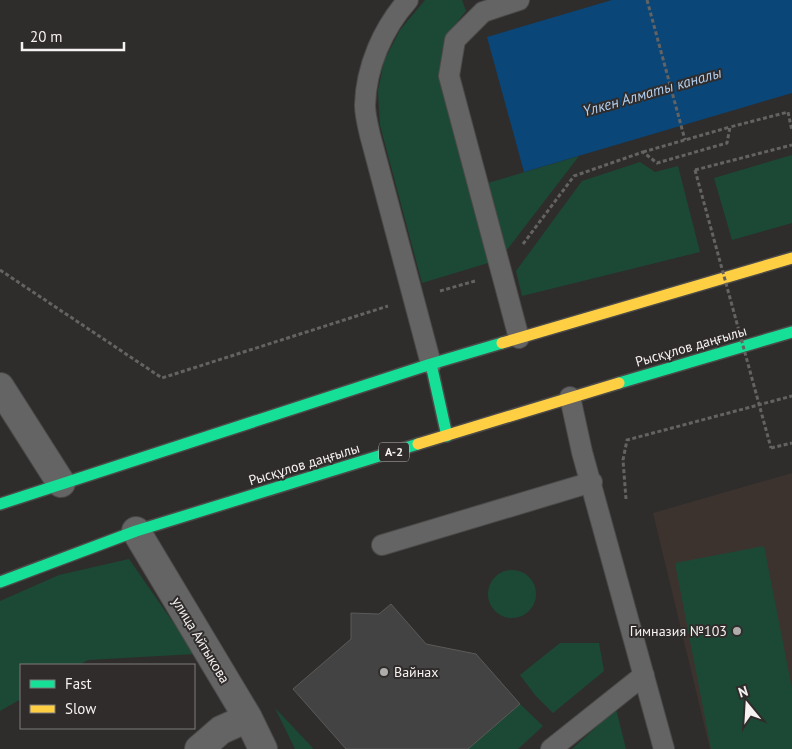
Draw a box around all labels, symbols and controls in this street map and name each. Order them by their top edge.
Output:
scale bar [22,20,125,52]
text: 20 m [30,27,63,46]
water label: Үлкен Алматы каналы [580,62,724,120]
street label: Рысқұлов даңғылы [633,321,749,371]
street label: Рысқұлов даңғылы [246,439,362,489]
road number: A-2 [379,442,409,462]
street label: улица Айтыкова [168,594,234,686]
place label: Гимназия №103 [630,622,727,640]
marker: Гимназия №103 [731,625,743,637]
place label: Вайнах [394,663,438,681]
legend [20,664,195,729]
marker: Вайнах [378,666,390,678]
text: Fast [65,674,92,693]
north arrow [722,679,772,729]
text: N [736,682,750,702]
text: Slow [65,699,96,718]

